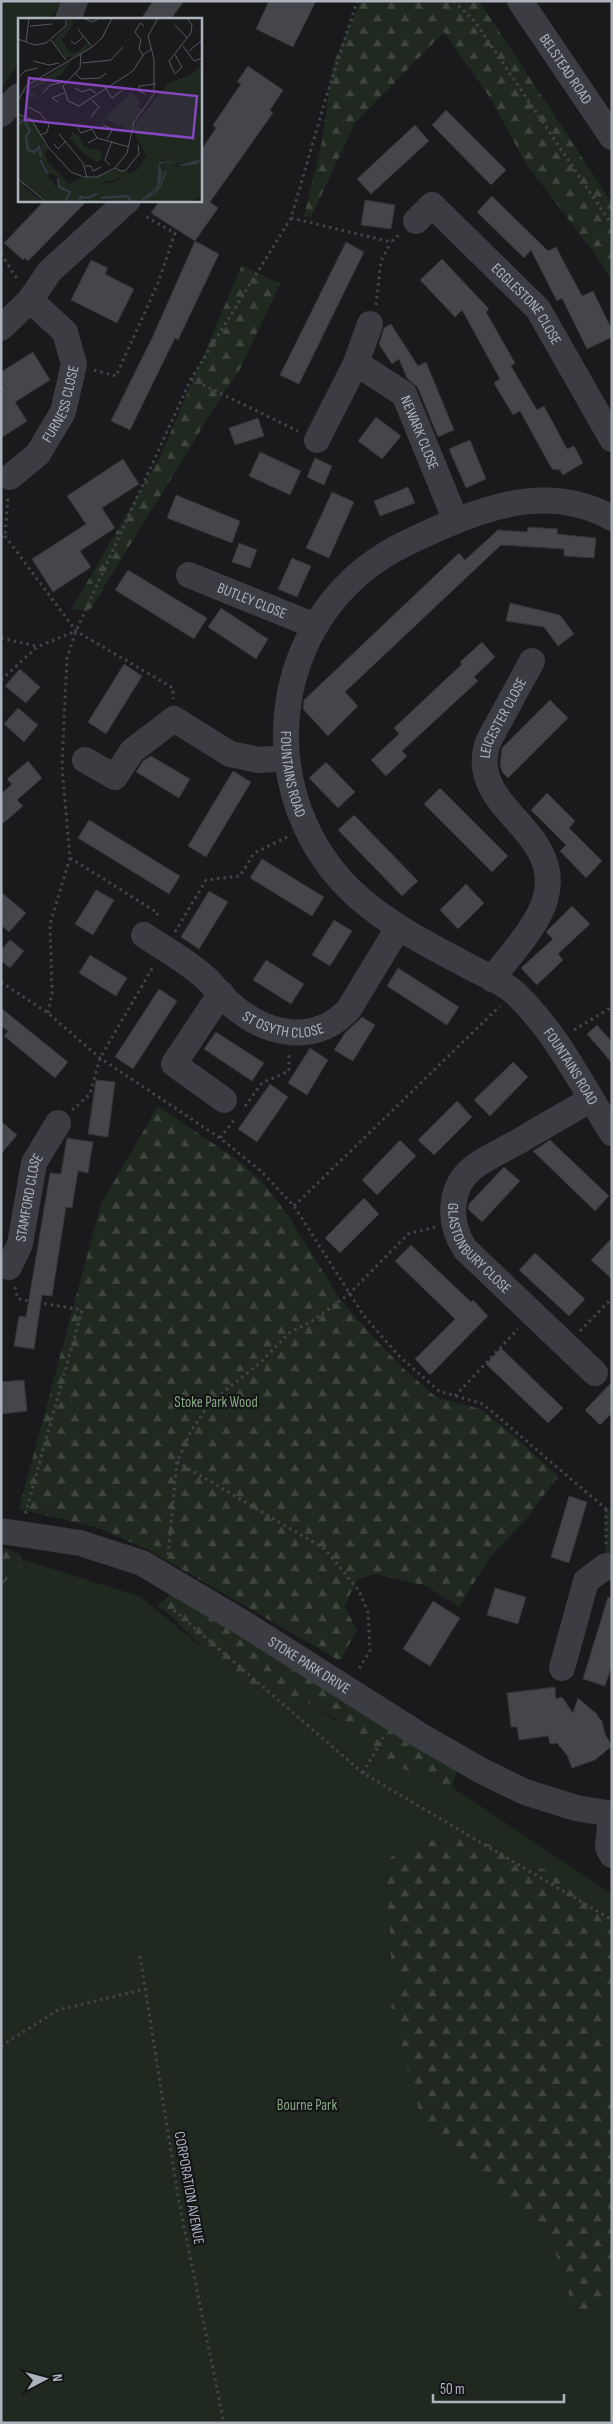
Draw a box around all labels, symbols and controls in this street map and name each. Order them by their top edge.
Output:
inset map [18,18,201,201]
street label: BELSTEAD ROAD [535,30,597,108]
street label: EGGLESTONE CLOSE [487,259,566,348]
street label: FURNESS CLOSE [38,363,83,446]
street label: NEWARK CLOSE [396,393,443,472]
street label: BUTLEY CLOSE [215,578,289,623]
street label: LEICESTER CLOSE [475,674,531,759]
street label: FOUNTAINS ROAD [276,731,310,820]
street label: ST OSYTH CLOSE [239,1006,326,1042]
street label: FOUNTAINS ROAD [539,1024,602,1108]
street label: STAMFORD CLOSE [11,1150,47,1243]
street label: GLASTONBURY CLOSE [444,1202,515,1298]
park label: Stoke Park Wood [174,1393,258,1412]
street label: STOKE PARK DRIVE [265,1632,354,1698]
park label: Bourne Park [277,2096,337,2115]
street label: CORPORATION AVENUE [170,2130,208,2246]
north arrow [20,2354,70,2404]
scale bar [433,2372,564,2404]
text: N [49,2373,66,2382]
text: 50 m [440,2380,465,2399]

